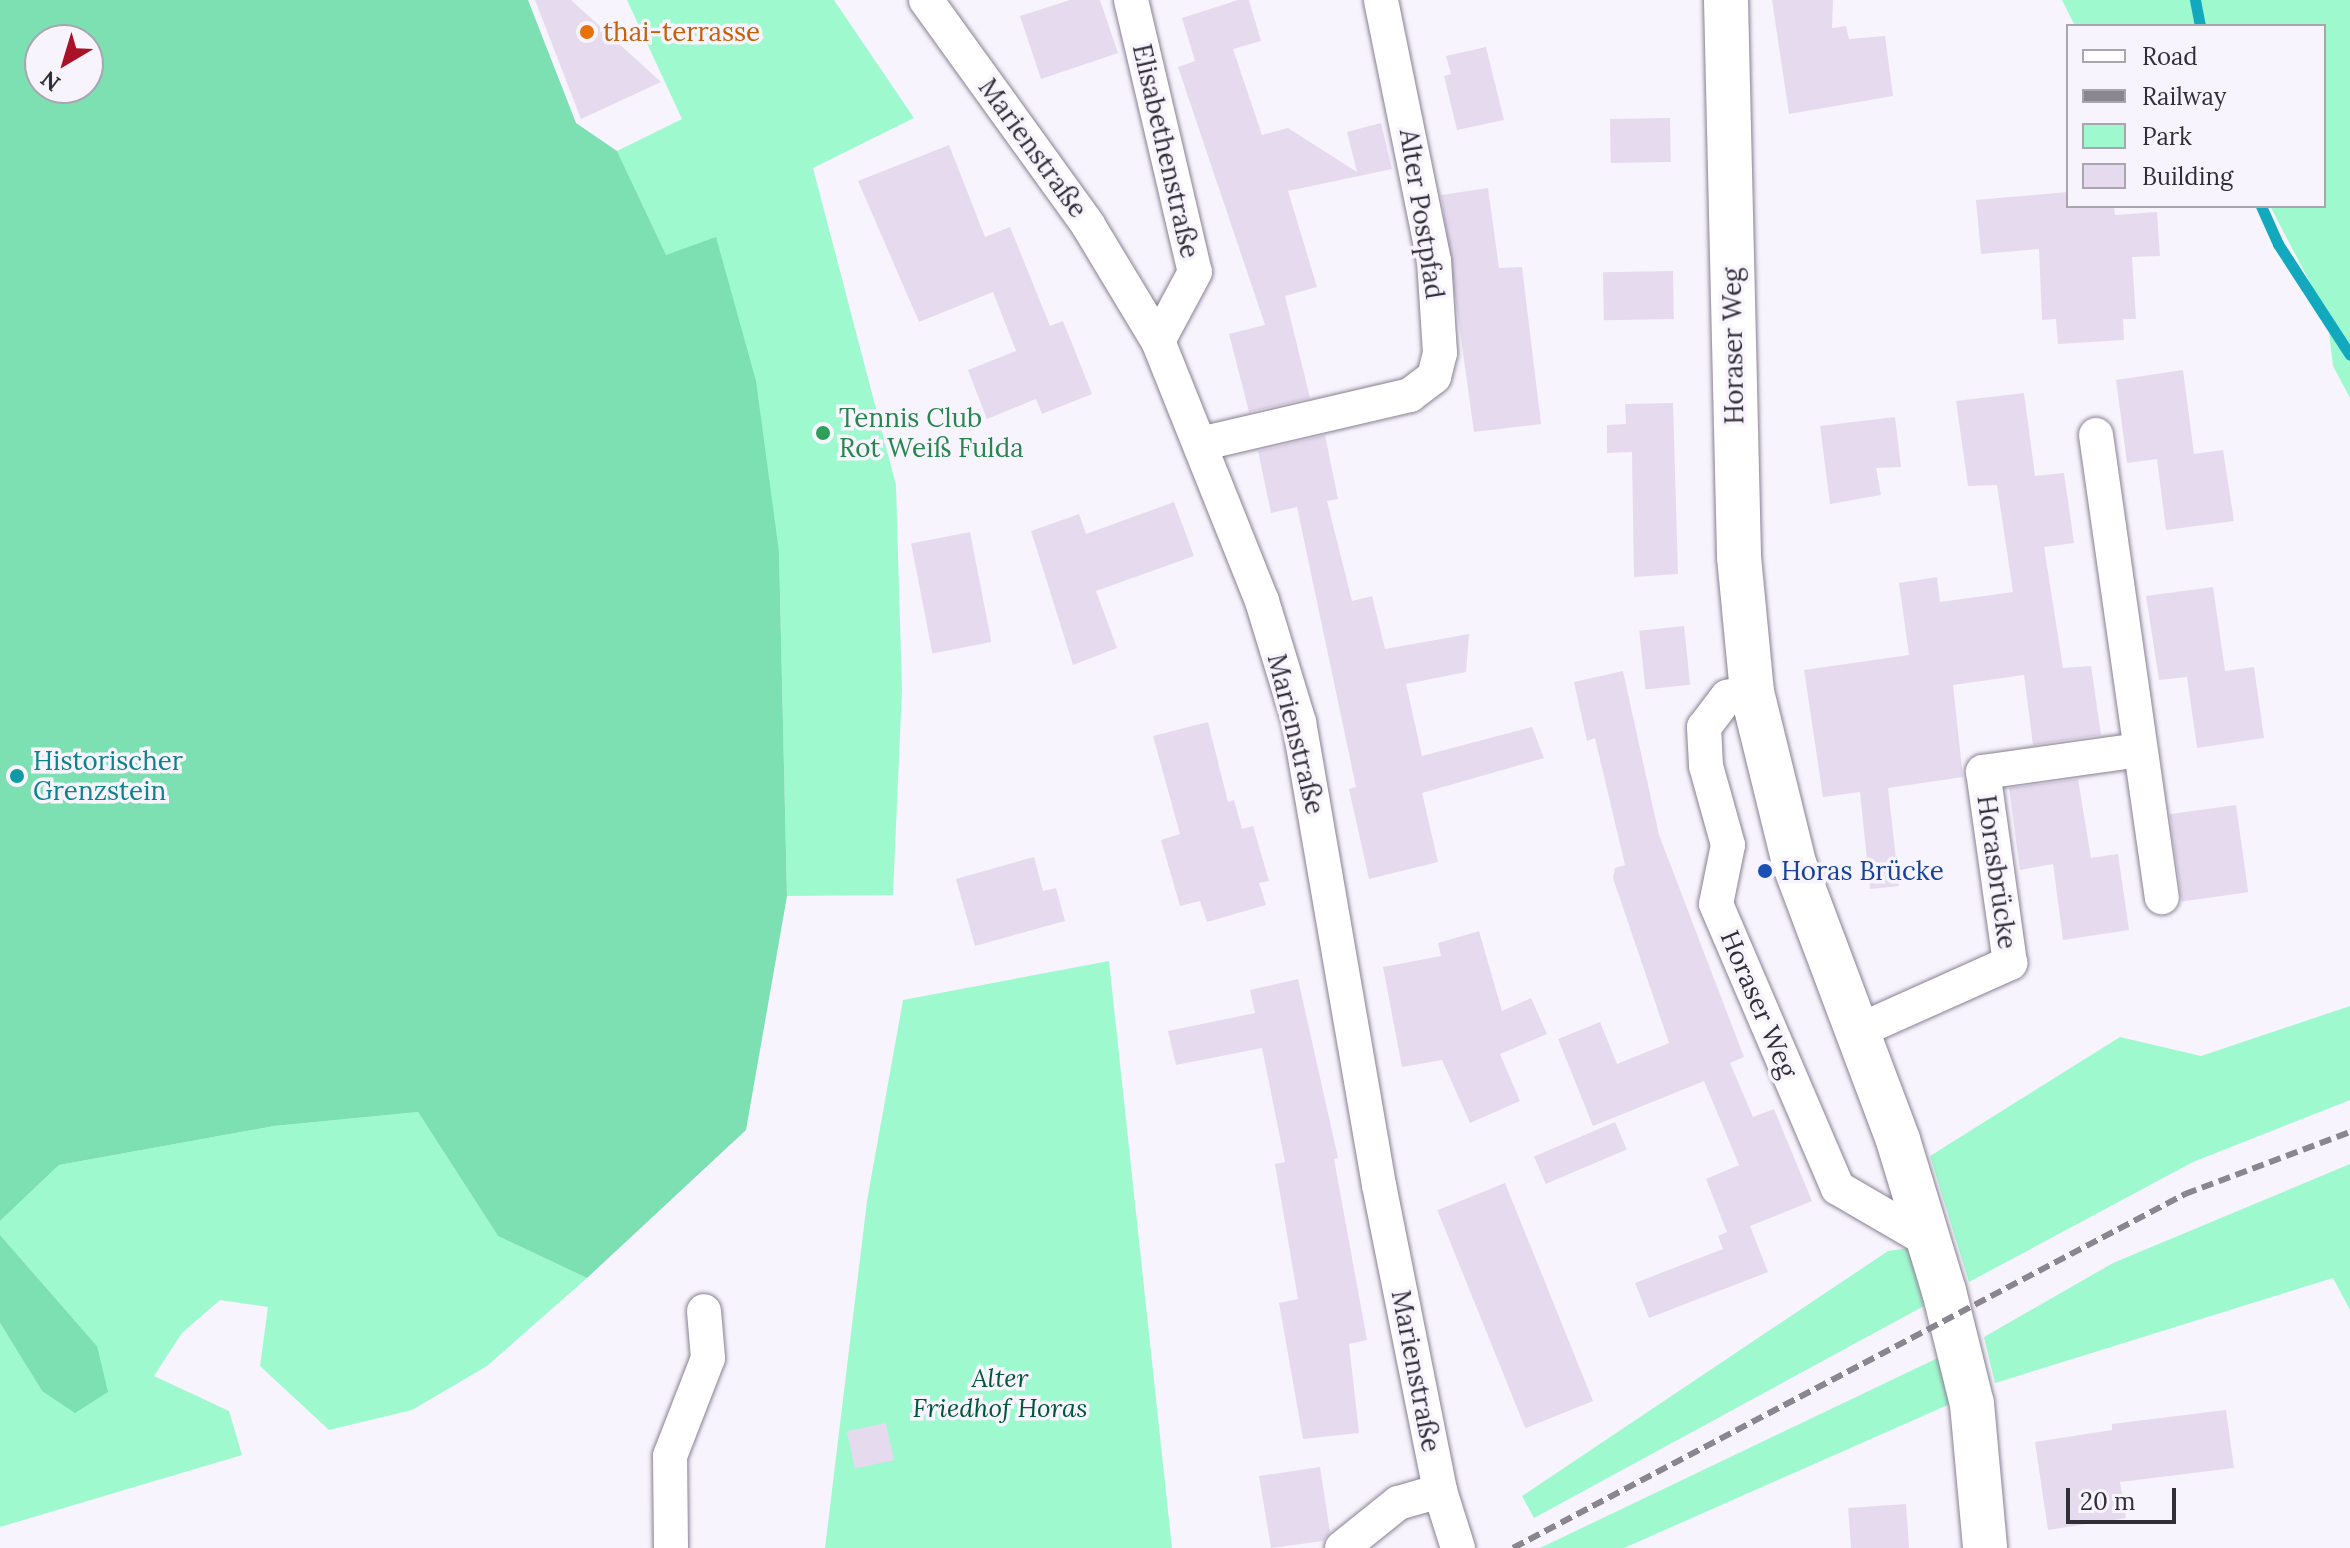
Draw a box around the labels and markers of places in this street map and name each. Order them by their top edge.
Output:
place label: thai-terrasse [603,16,760,48]
marker: thai-terrasse [578,23,596,41]
place label: Tennis Club Rot Weiß Fulda [839,402,1024,464]
marker: Tennis Club Rot Weiß Fulda [814,424,832,442]
place label: Historischer Grenzstein [33,745,183,806]
marker: Historischer Grenzstein [8,767,26,785]
place label: Horas Brücke [1781,855,1944,887]
marker: Horas Brücke [1756,862,1774,880]

